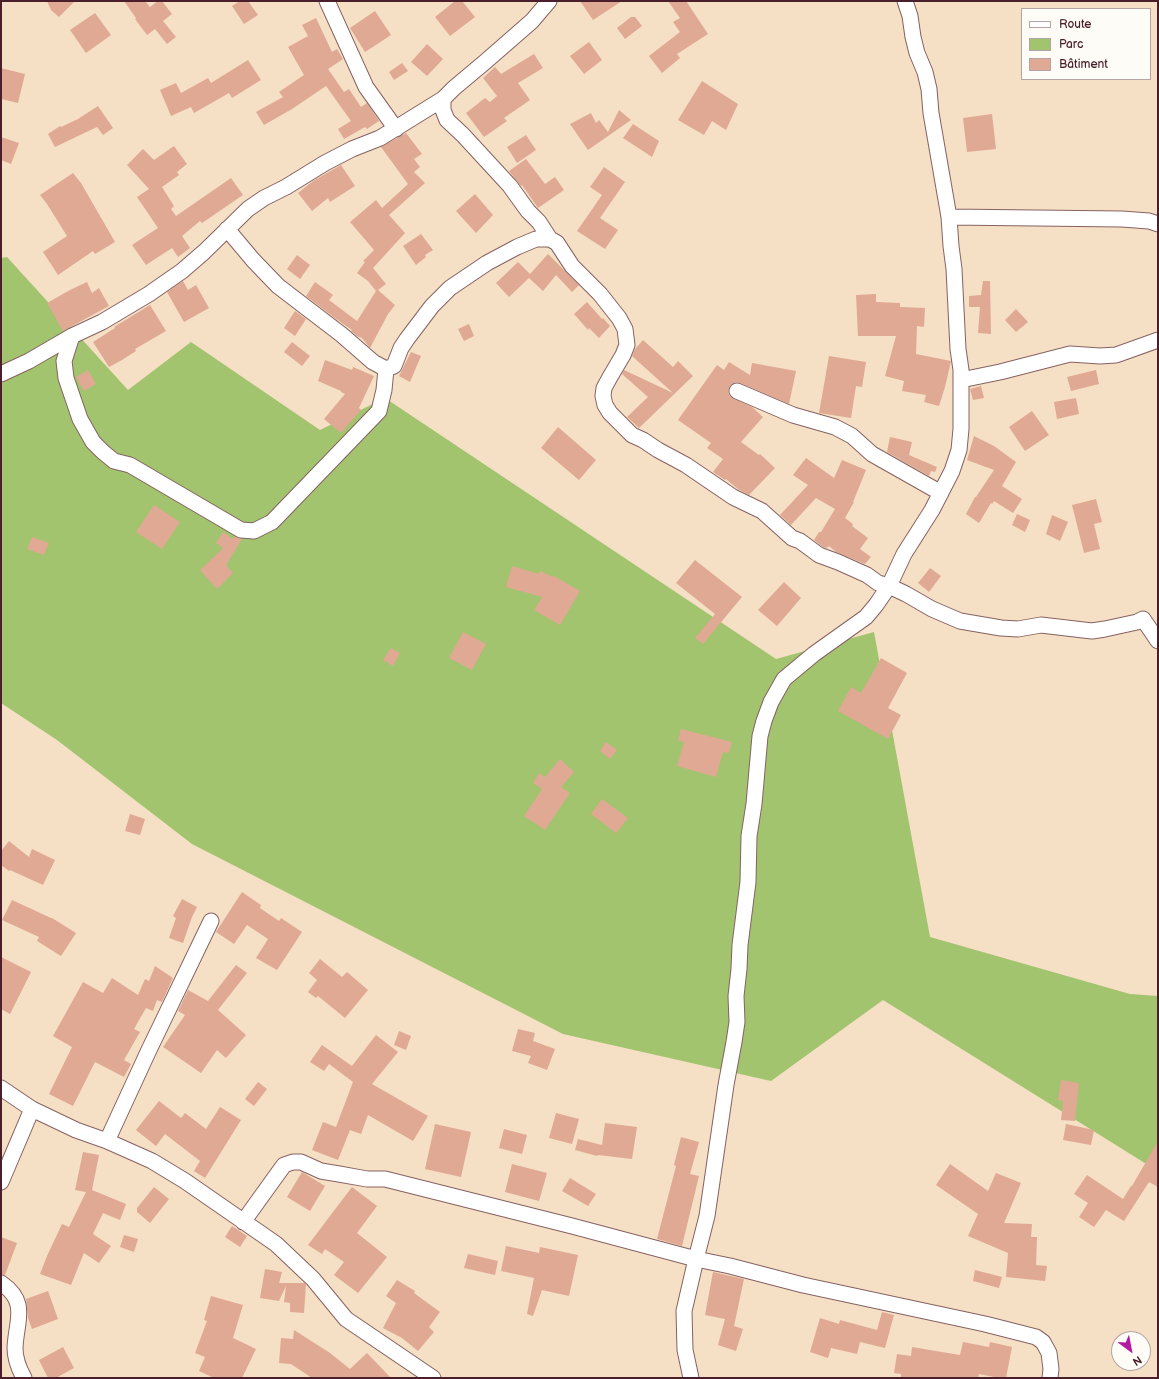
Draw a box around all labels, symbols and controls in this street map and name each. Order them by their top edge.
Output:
legend [1021,8,1151,80]
text: Route [1059,17,1091,32]
text: Parc [1059,37,1083,52]
text: Bâtiment [1059,57,1108,72]
north arrow [1111,1331,1151,1371]
text: N [1130,1353,1144,1368]

